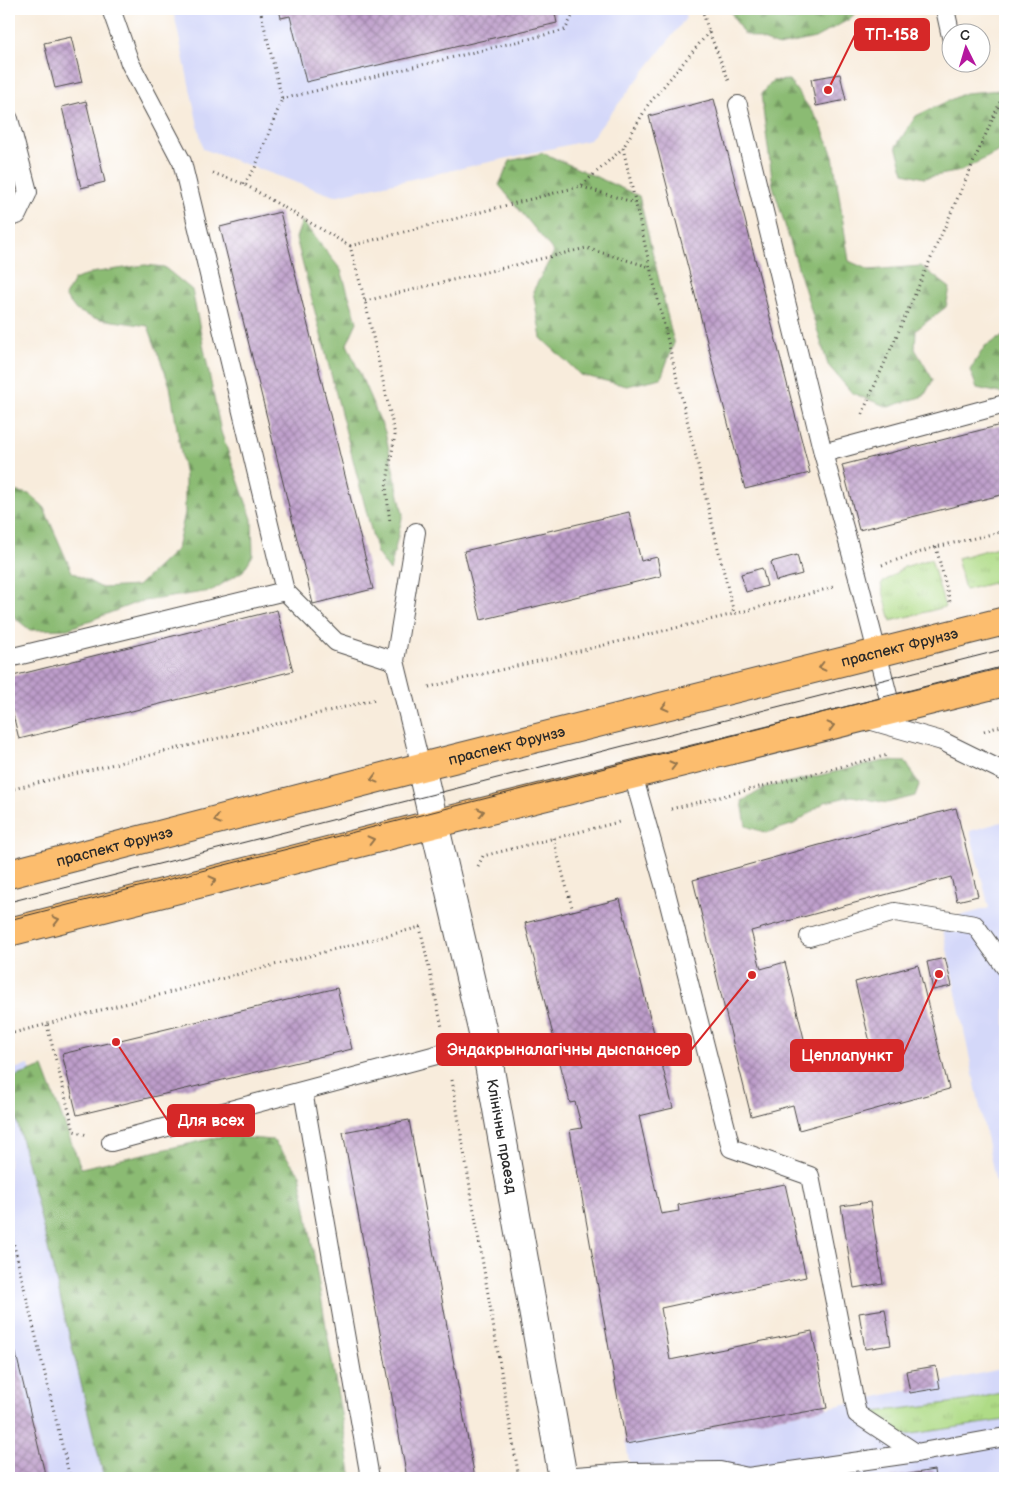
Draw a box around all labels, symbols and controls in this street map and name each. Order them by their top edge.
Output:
callout: ТП-158 [855,19,929,50]
north arrow [942,22,992,72]
text: ТП-158 [865,26,919,45]
text: С [959,27,971,44]
street label: праспект Фрунзэ [839,624,960,671]
one-way arrow [818,661,827,672]
one-way arrow [661,701,669,711]
one-way arrow [826,721,835,732]
street label: праспект Фрунзэ [446,722,567,769]
one-way arrow [669,760,678,771]
one-way arrow [369,773,378,784]
one-way arrow [477,808,485,818]
one-way arrow [212,814,221,825]
street label: праспект Фрунзэ [54,822,175,871]
one-way arrow [366,835,375,846]
one-way arrow [209,875,218,886]
one-way arrow [52,915,60,926]
callout: Эндакрыналагічны дыспансер [437,1034,691,1065]
callout: Цеплапункт [791,1040,903,1071]
text: Эндакрыналагічны дыспансер [447,1041,681,1060]
text: Цеплапункт [801,1047,893,1066]
street label: Клінічны праезд [482,1077,521,1195]
callout: Для всех [168,1105,254,1136]
text: Для всех [178,1112,245,1131]

